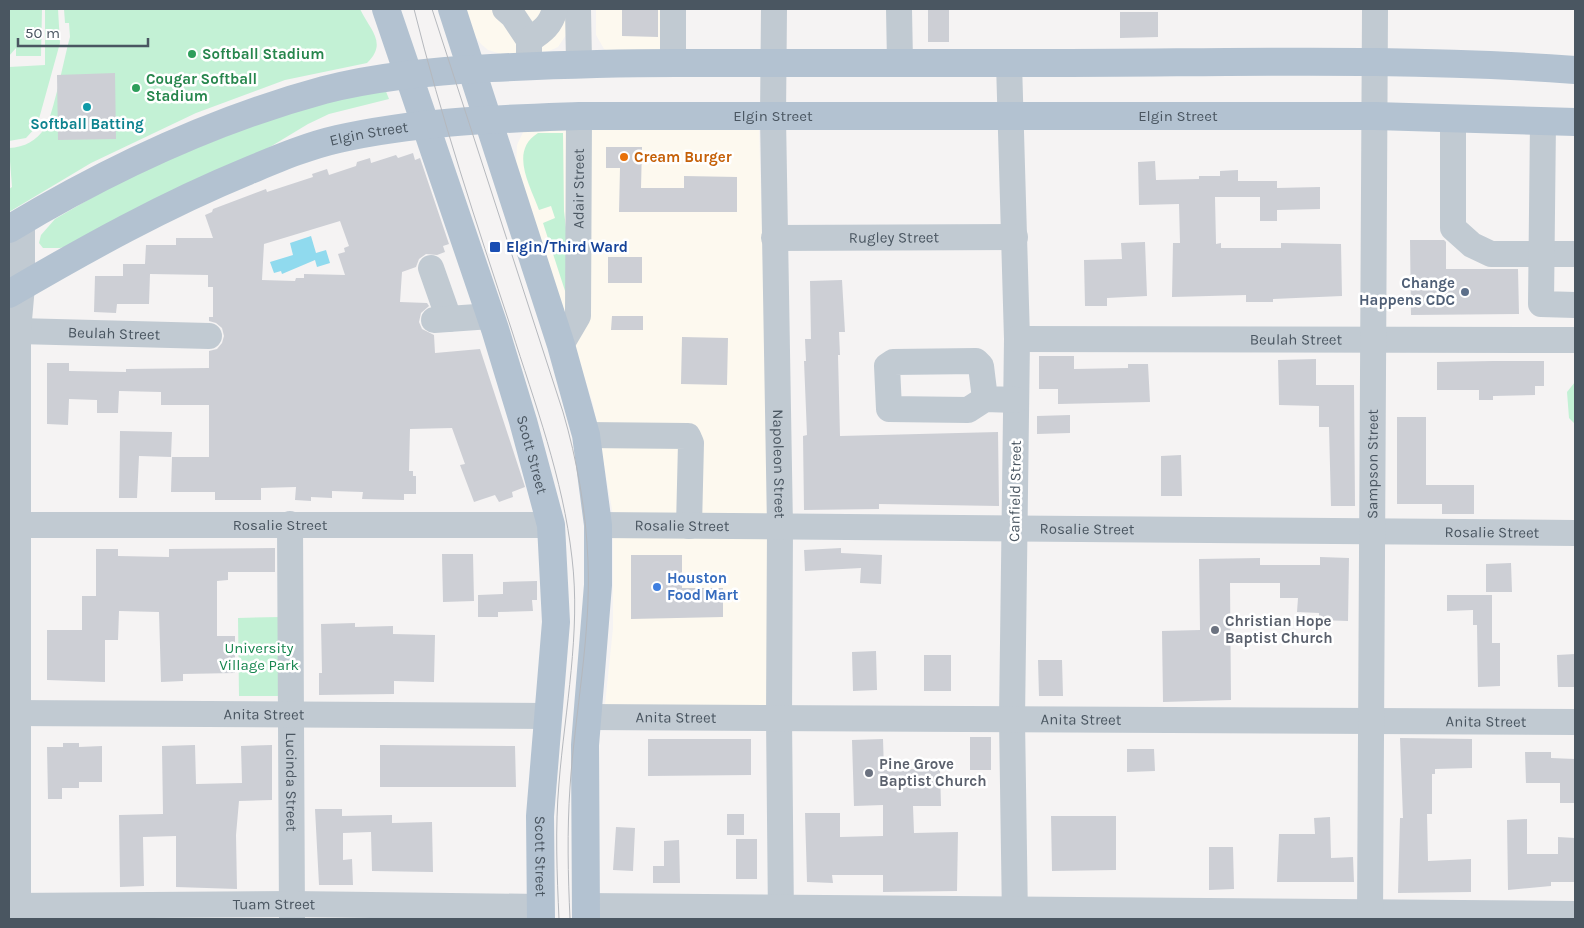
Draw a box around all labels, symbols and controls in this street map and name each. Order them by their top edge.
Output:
scale bar [18,15,148,47]
text: 50 m [25,24,60,42]
place label: Softball Stadium [202,45,324,63]
marker: Softball Stadium [186,48,198,60]
place label: Cougar Softball Stadium [146,70,257,105]
marker: Cougar Softball Stadium [130,82,142,94]
marker: Softball Batting [81,101,93,113]
street label: Elgin Street [733,107,813,125]
street label: Elgin Street [1138,107,1218,125]
place label: Softball Batting [30,115,144,133]
street label: Elgin Street [328,118,410,150]
street label: Adair Street [569,148,588,229]
place label: Cream Burger [634,148,732,166]
marker: Cream Burger [618,151,630,163]
street label: Rugley Street [849,228,940,247]
place label: Elgin/Third Ward [506,238,628,256]
marker: Elgin/Third Ward [488,240,502,254]
place label: Change Happens CDC [1359,274,1455,309]
marker: Change Happens CDC [1459,286,1471,298]
street label: Beulah Street [68,323,161,344]
street label: Beulah Street [1250,330,1343,349]
street label: Napoleon Street [769,409,789,519]
street label: Sampson Street [1363,409,1382,519]
street label: Scott Street [513,413,551,496]
street label: Canfield Street [1005,440,1025,542]
street label: Rosalie Street [233,516,328,534]
street label: Rosalie Street [635,516,730,535]
street label: Rosalie Street [1040,520,1135,538]
street label: Rosalie Street [1445,523,1540,542]
place label: Houston Food Mart [667,569,738,604]
marker: Houston Food Mart [651,581,663,593]
place label: Christian Hope Baptist Church [1225,612,1333,647]
marker: Christian Hope Baptist Church [1209,624,1221,636]
park label: University Village Park [219,639,299,674]
street label: Anita Street [224,705,305,724]
street label: Anita Street [636,708,717,727]
street label: Anita Street [1041,710,1122,729]
street label: Anita Street [1446,712,1527,731]
street label: Lucinda Street [282,732,301,832]
place label: Pine Grove Baptist Church [879,755,987,790]
marker: Pine Grove Baptist Church [863,767,875,779]
street label: Scott Street [531,816,550,897]
street label: Tuam Street [233,895,316,913]

